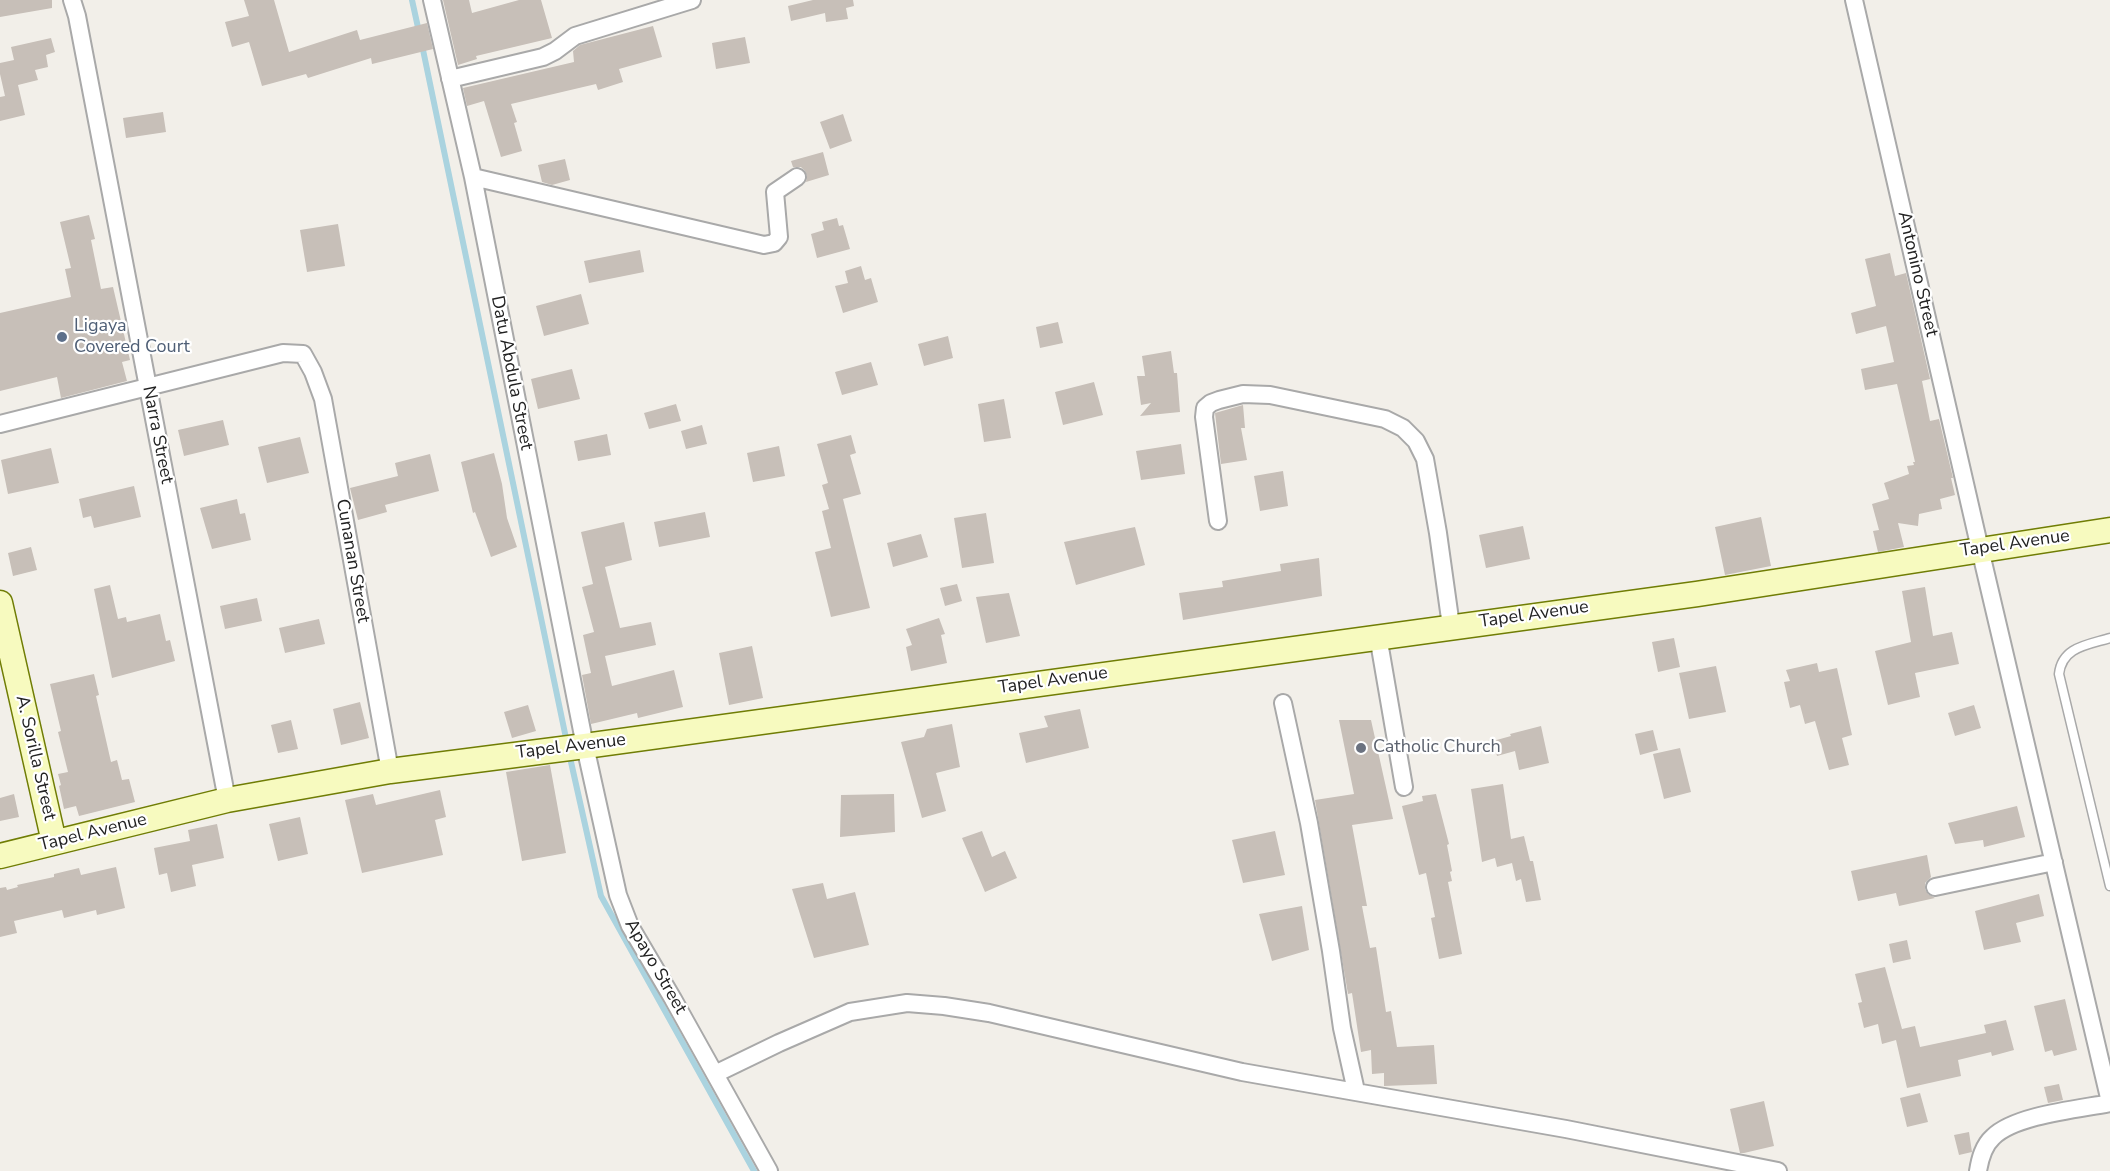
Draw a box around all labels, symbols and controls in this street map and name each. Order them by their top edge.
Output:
street label: Antonino Street [1892,209,1942,339]
street label: Datu Abdula Street [485,294,537,452]
place label: Ligaya Covered Court [74,316,190,358]
marker: Ligaya Covered Court [55,330,69,344]
street label: Narra Street [137,384,177,486]
street label: Cunanan Street [330,497,374,625]
street label: Tapel Avenue [1959,526,2071,562]
street label: Tapel Avenue [1478,597,1590,633]
street label: Tapel Avenue [997,663,1109,699]
street label: A. Sorilla Street [10,693,60,823]
street label: Tapel Avenue [515,730,627,764]
place label: Catholic Church [1373,737,1501,759]
marker: Catholic Church [1354,741,1368,755]
street label: Tapel Avenue [37,809,149,857]
street label: Apayo Street [619,916,691,1018]

